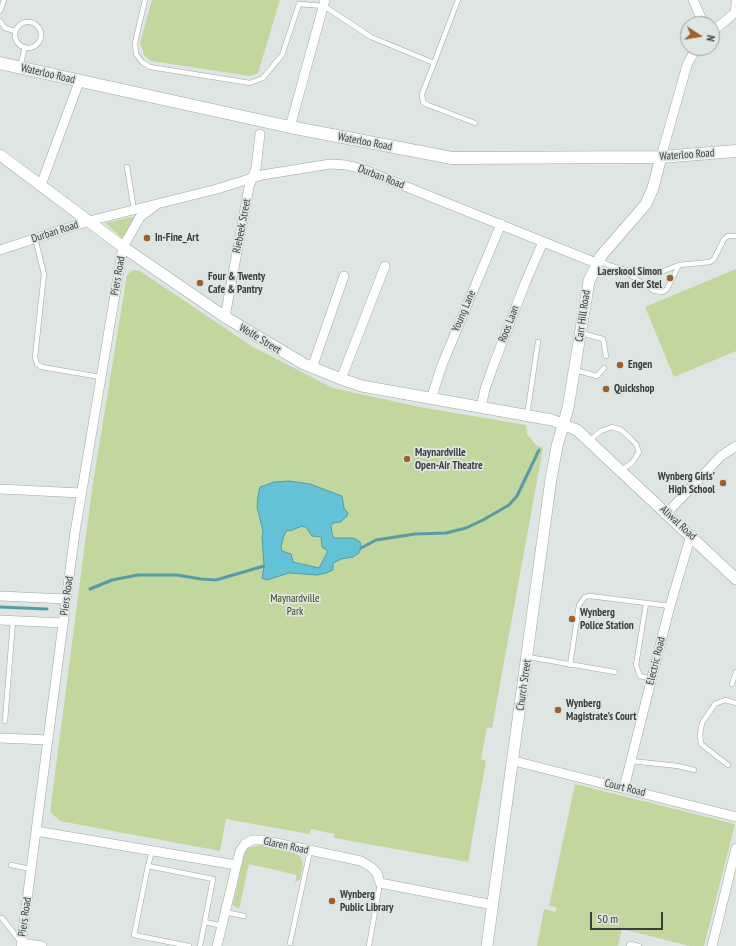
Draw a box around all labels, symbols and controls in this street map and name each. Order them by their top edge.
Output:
north arrow [680,16,720,56]
text: N [703,34,718,43]
street label: Waterloo Road [20,61,76,87]
street label: Waterloo Road [337,130,393,154]
street label: Waterloo Road [659,146,715,164]
street label: Durban Road [356,162,406,192]
street label: Riebeek Street [230,198,254,254]
street label: Durban Road [30,218,80,246]
place label: In-Fine_Art [155,231,199,245]
marker: In-Fine_Art [142,233,152,243]
street label: Piers Road [108,255,128,297]
place label: Laerskool Simon van der Stel [597,265,662,291]
place label: Four & Twenty Cafe & Pantry [208,270,265,296]
marker: Laerskool Simon van der Stel [665,273,675,283]
marker: Four & Twenty Cafe & Pantry [195,278,205,288]
street label: Young Lane [449,288,479,334]
street label: Carr Hill Road [573,289,593,343]
street label: Roos Laan [496,304,522,344]
street label: Wolfe Street [237,321,283,357]
place label: Engen [628,358,652,372]
marker: Engen [615,360,625,370]
place label: Quickshop [614,382,654,396]
marker: Quickshop [601,384,611,394]
place label: Maynardville Open-Air Theatre [415,446,483,472]
marker: Maynardville Open-Air Theatre [402,454,412,464]
place label: Wynberg Girls' High School [658,470,715,496]
marker: Wynberg Girls' High School [718,478,728,488]
street label: Aliwal Road [657,503,699,543]
street label: Piers Road [58,575,76,617]
park label: Maynardville Park [271,592,319,618]
place label: Wynberg Police Station [580,606,634,632]
marker: Wynberg Police Station [567,614,577,624]
street label: Electric Road [644,636,668,686]
street label: Church Street [514,659,534,711]
place label: Wynberg Magistrate's Court [566,697,636,723]
marker: Wynberg Magistrate's Court [553,705,563,715]
street label: Court Road [603,777,647,799]
street label: Glaren Road [262,835,310,857]
place label: Wynberg Public Library [340,888,393,914]
street label: Piers Road [16,896,34,938]
marker: Wynberg Public Library [327,896,337,906]
scale bar [592,904,665,930]
text: 50 m [597,911,618,926]

